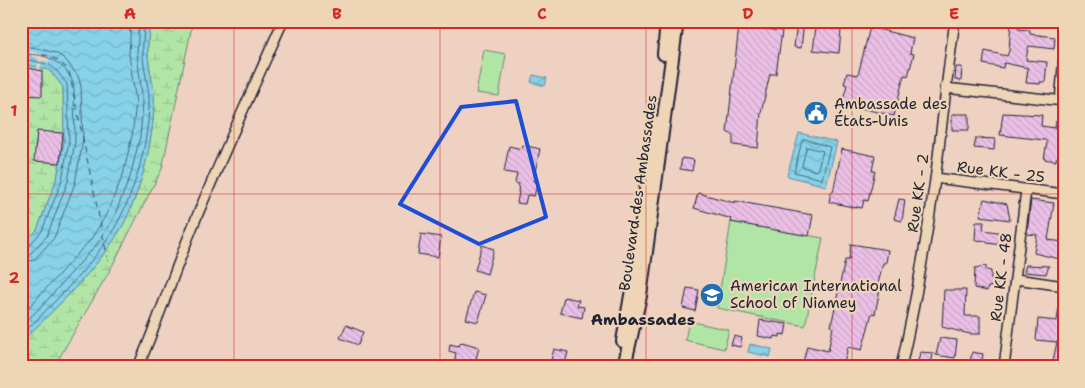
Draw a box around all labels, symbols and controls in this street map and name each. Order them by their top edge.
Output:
text: A [124,3,136,24]
text: B [332,3,342,24]
text: C [537,3,547,24]
text: D [742,3,754,24]
text: E [949,3,959,24]
street label: Boulevard des Ambassades [614,94,662,292]
place label: Ambassade des États-Unis [834,94,947,131]
text: 1 [10,100,18,121]
public building icon: Ambassade des États-Unis [803,100,829,126]
street label: Rue KK - 2 [903,152,933,234]
street label: Rue KK - 25 [956,157,1046,187]
street label: Rue KK - 48 [986,231,1016,323]
text: 2 [8,267,20,288]
place label: American International School of Niamey [730,276,902,313]
school or university icon: American International School of Niamey [699,282,725,308]
district label: Ambassades [591,309,695,330]

